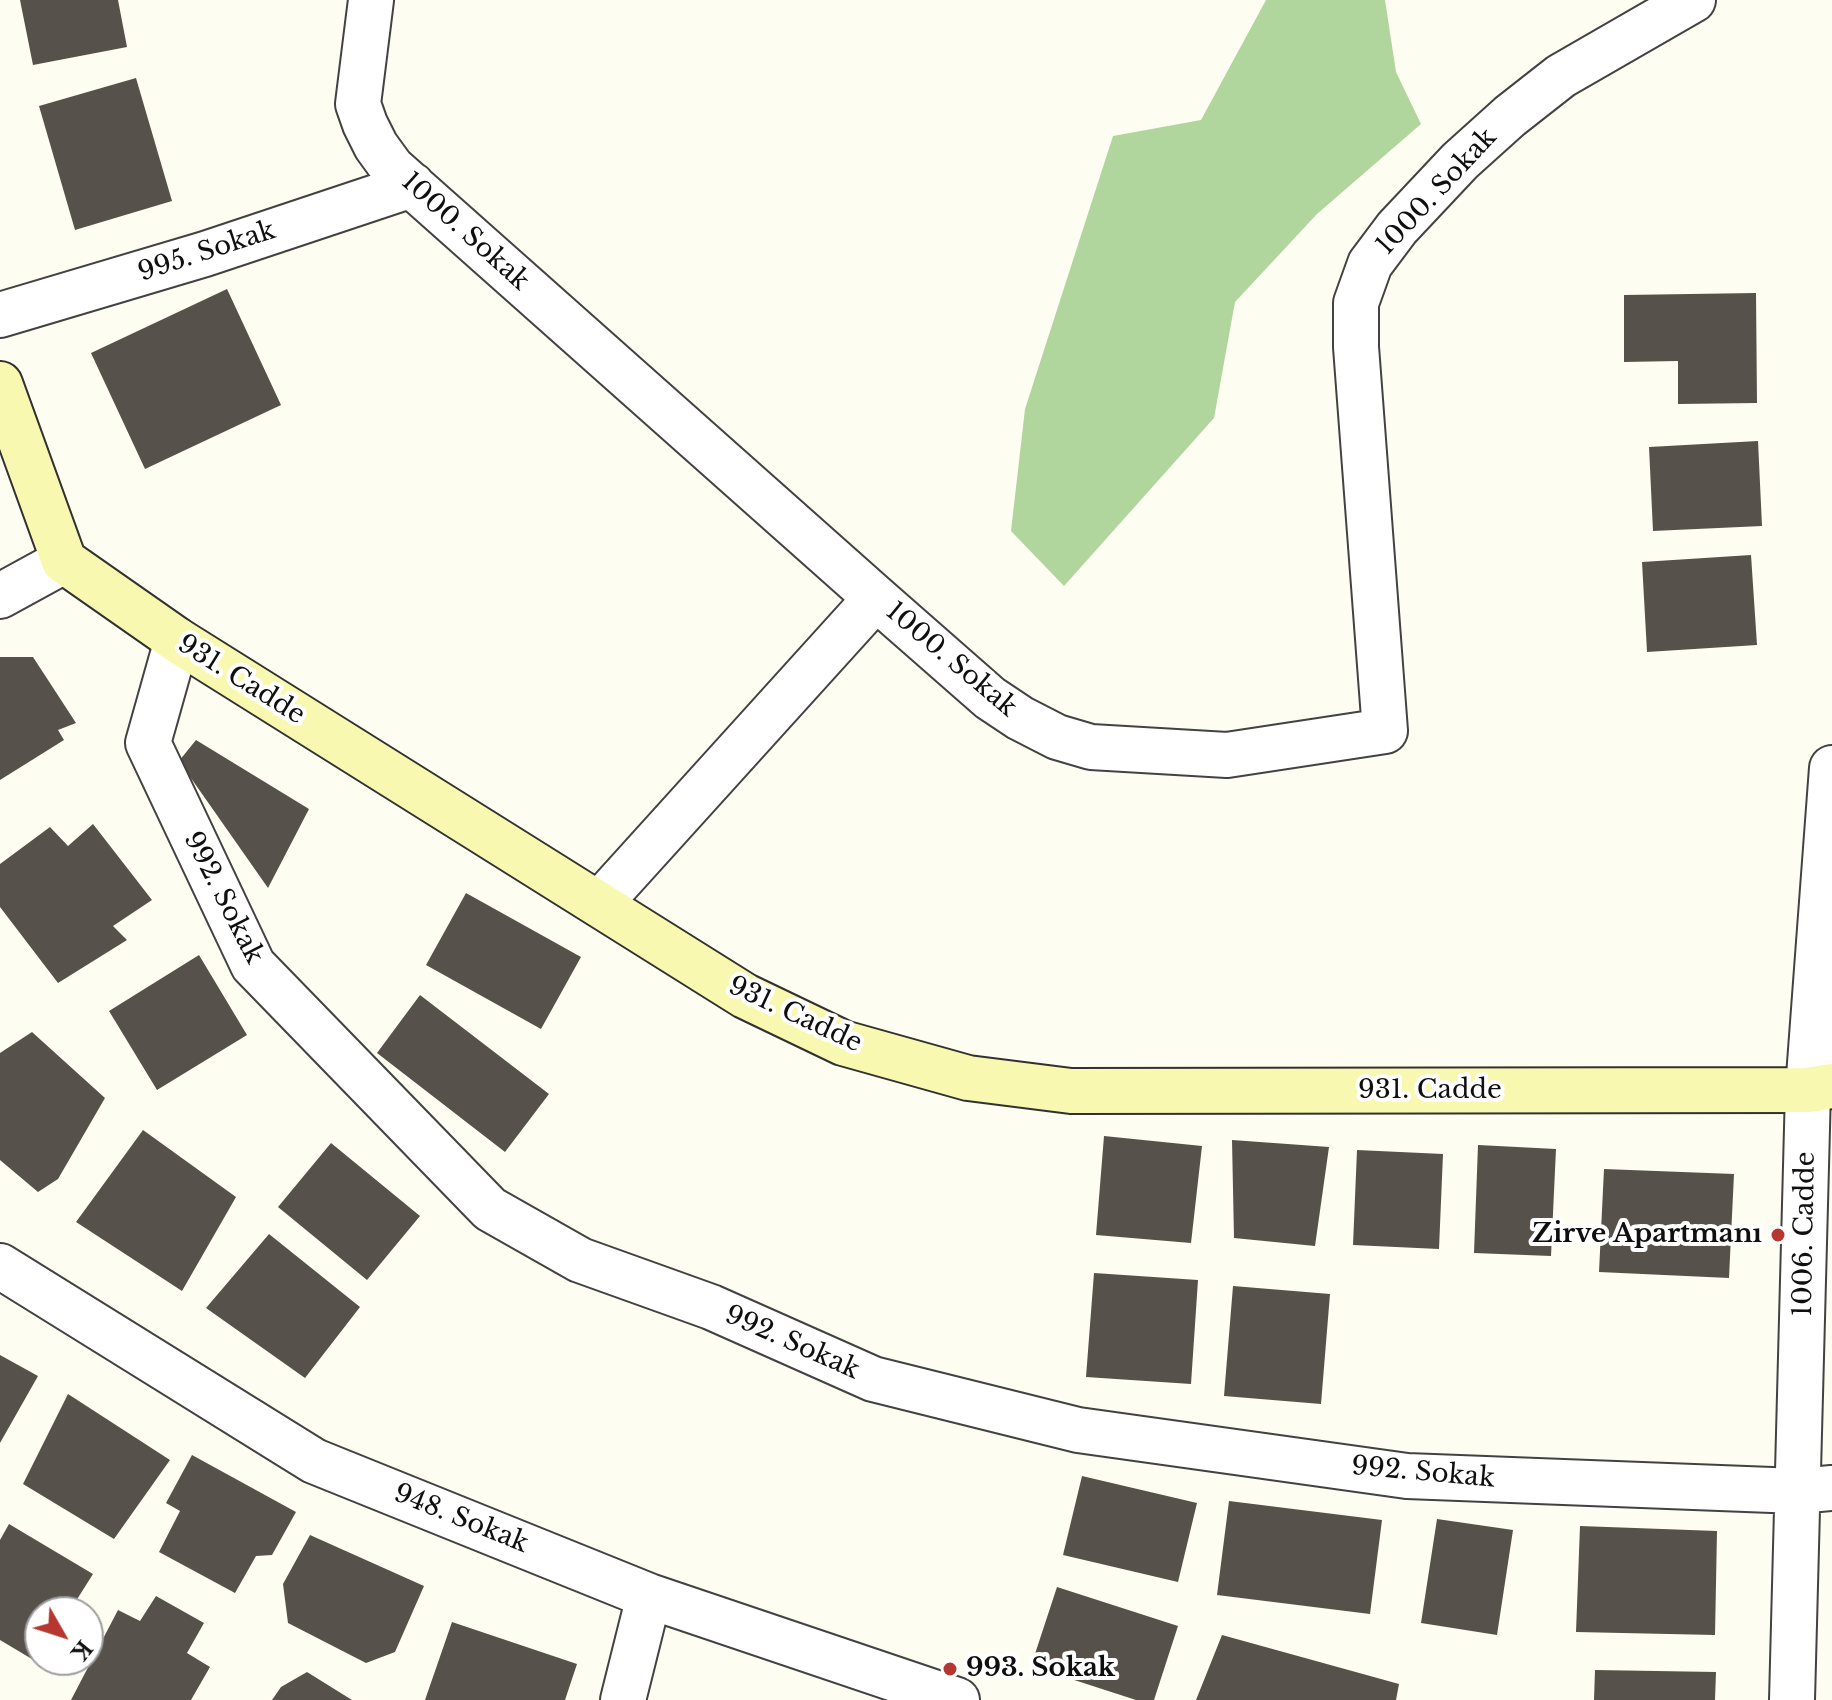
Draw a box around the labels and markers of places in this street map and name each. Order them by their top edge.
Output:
place label: Zirve Apartmanı [1532,1219,1762,1251]
marker: Zirve Apartmanı [1769,1226,1787,1244]
place label: 993. Sokak [966,1653,1115,1685]
marker: 993. Sokak [941,1660,959,1678]

